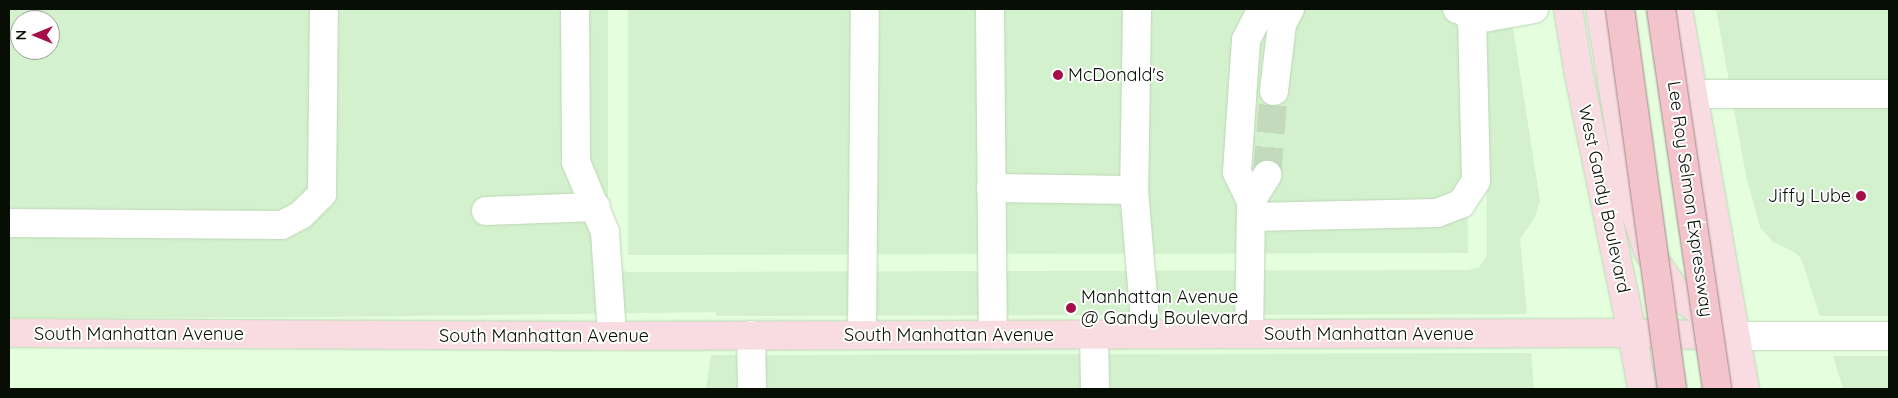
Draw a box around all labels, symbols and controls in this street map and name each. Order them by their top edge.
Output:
north arrow [10,10,60,60]
text: N [12,30,30,40]
place label: McDonald's [1068,64,1164,86]
marker: McDonald's [1052,69,1064,81]
street label: Lee Roy Selmon Expressway [1663,80,1717,318]
street label: West Gandy Boulevard [1574,103,1634,295]
place label: Jiffy Lube [1768,185,1851,207]
marker: Jiffy Lube [1855,190,1867,202]
place label: Manhattan Avenue @ Gandy Boulevard [1081,287,1248,330]
marker: Manhattan Avenue @ Gandy Boulevard [1065,302,1077,314]
street label: South Manhattan Avenue [34,323,244,345]
street label: South Manhattan Avenue [1264,323,1474,345]
street label: South Manhattan Avenue [844,324,1054,346]
street label: South Manhattan Avenue [439,325,649,347]

